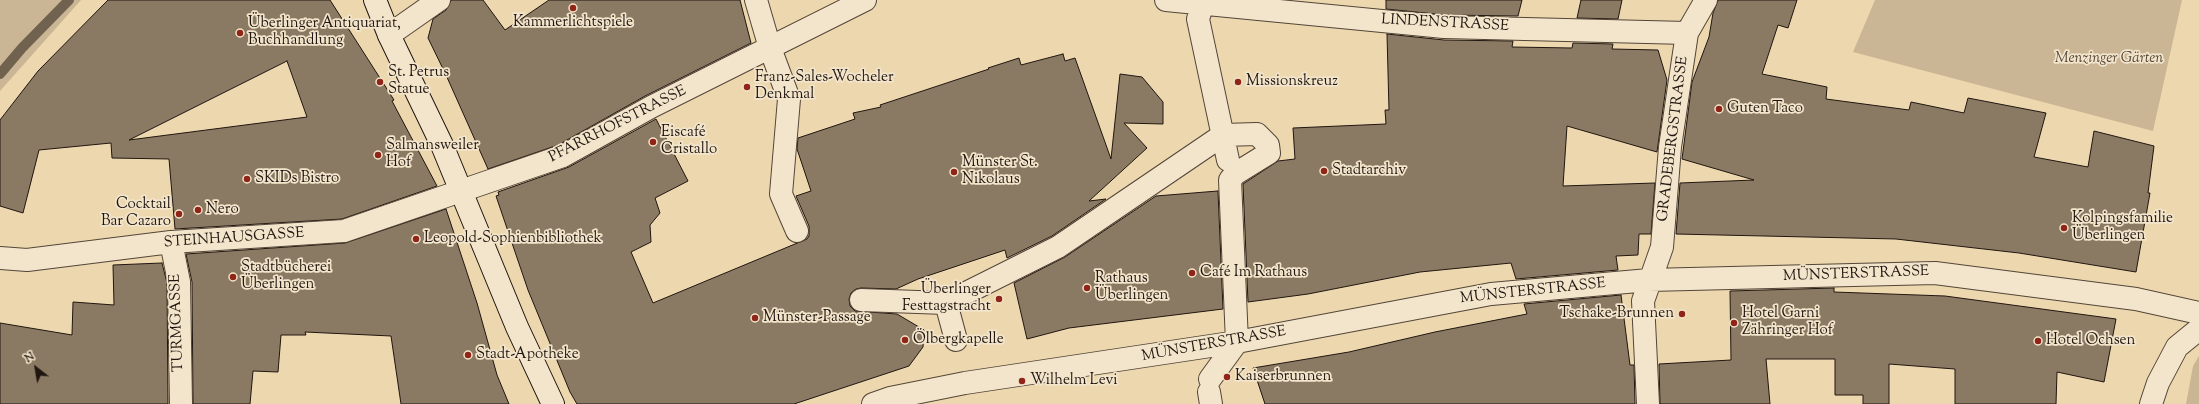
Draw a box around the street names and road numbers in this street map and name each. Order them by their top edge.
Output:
street label: LINDENSTRASSE [1381,12,1509,36]
street label: GRADEBERGSTRASSE [1655,55,1693,223]
street label: PFARRHOFSTRASSE [546,83,690,167]
street label: STEINHAUSGASSE [163,225,305,253]
street label: MÜNSTERSTRASSE [1783,263,1929,287]
street label: TURMGASSE [167,274,189,372]
street label: MÜNSTERSTRASSE [1459,275,1607,309]
street label: MÜNSTERSTRASSE [1140,323,1288,367]

